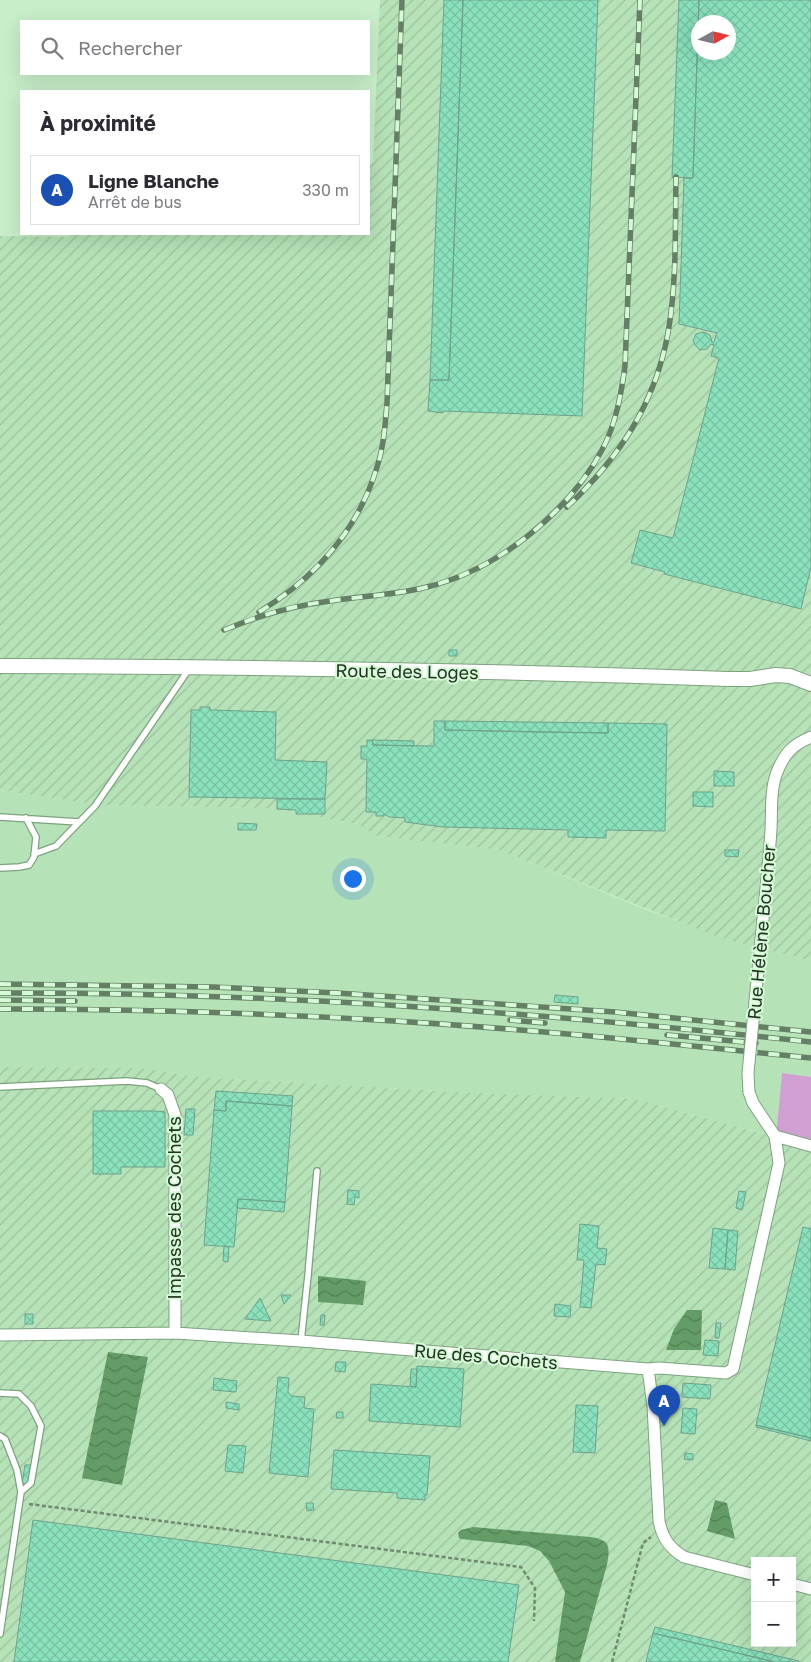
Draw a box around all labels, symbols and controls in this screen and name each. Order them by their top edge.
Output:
north arrow [691,15,736,60]
search box [20,20,370,75]
icon: search [38,34,66,62]
text: Rechercher [78,36,183,59]
text: À proximité [40,110,156,136]
text: Ligne Blanche [88,169,219,192]
text: A [51,180,63,200]
text: 330 m [302,180,349,200]
text: Arrêt de bus [88,192,182,212]
street label: Route des Loges [335,659,479,683]
street label: Rue Hélène Boucher [742,843,780,1021]
your location [340,866,366,892]
street label: Impasse des Cochets [163,1116,185,1300]
street label: Rue des Cochets [413,1339,559,1373]
pin: A [648,1385,680,1426]
map controls [751,1557,796,1647]
button: + [751,1557,796,1602]
button: − [751,1602,796,1647]

